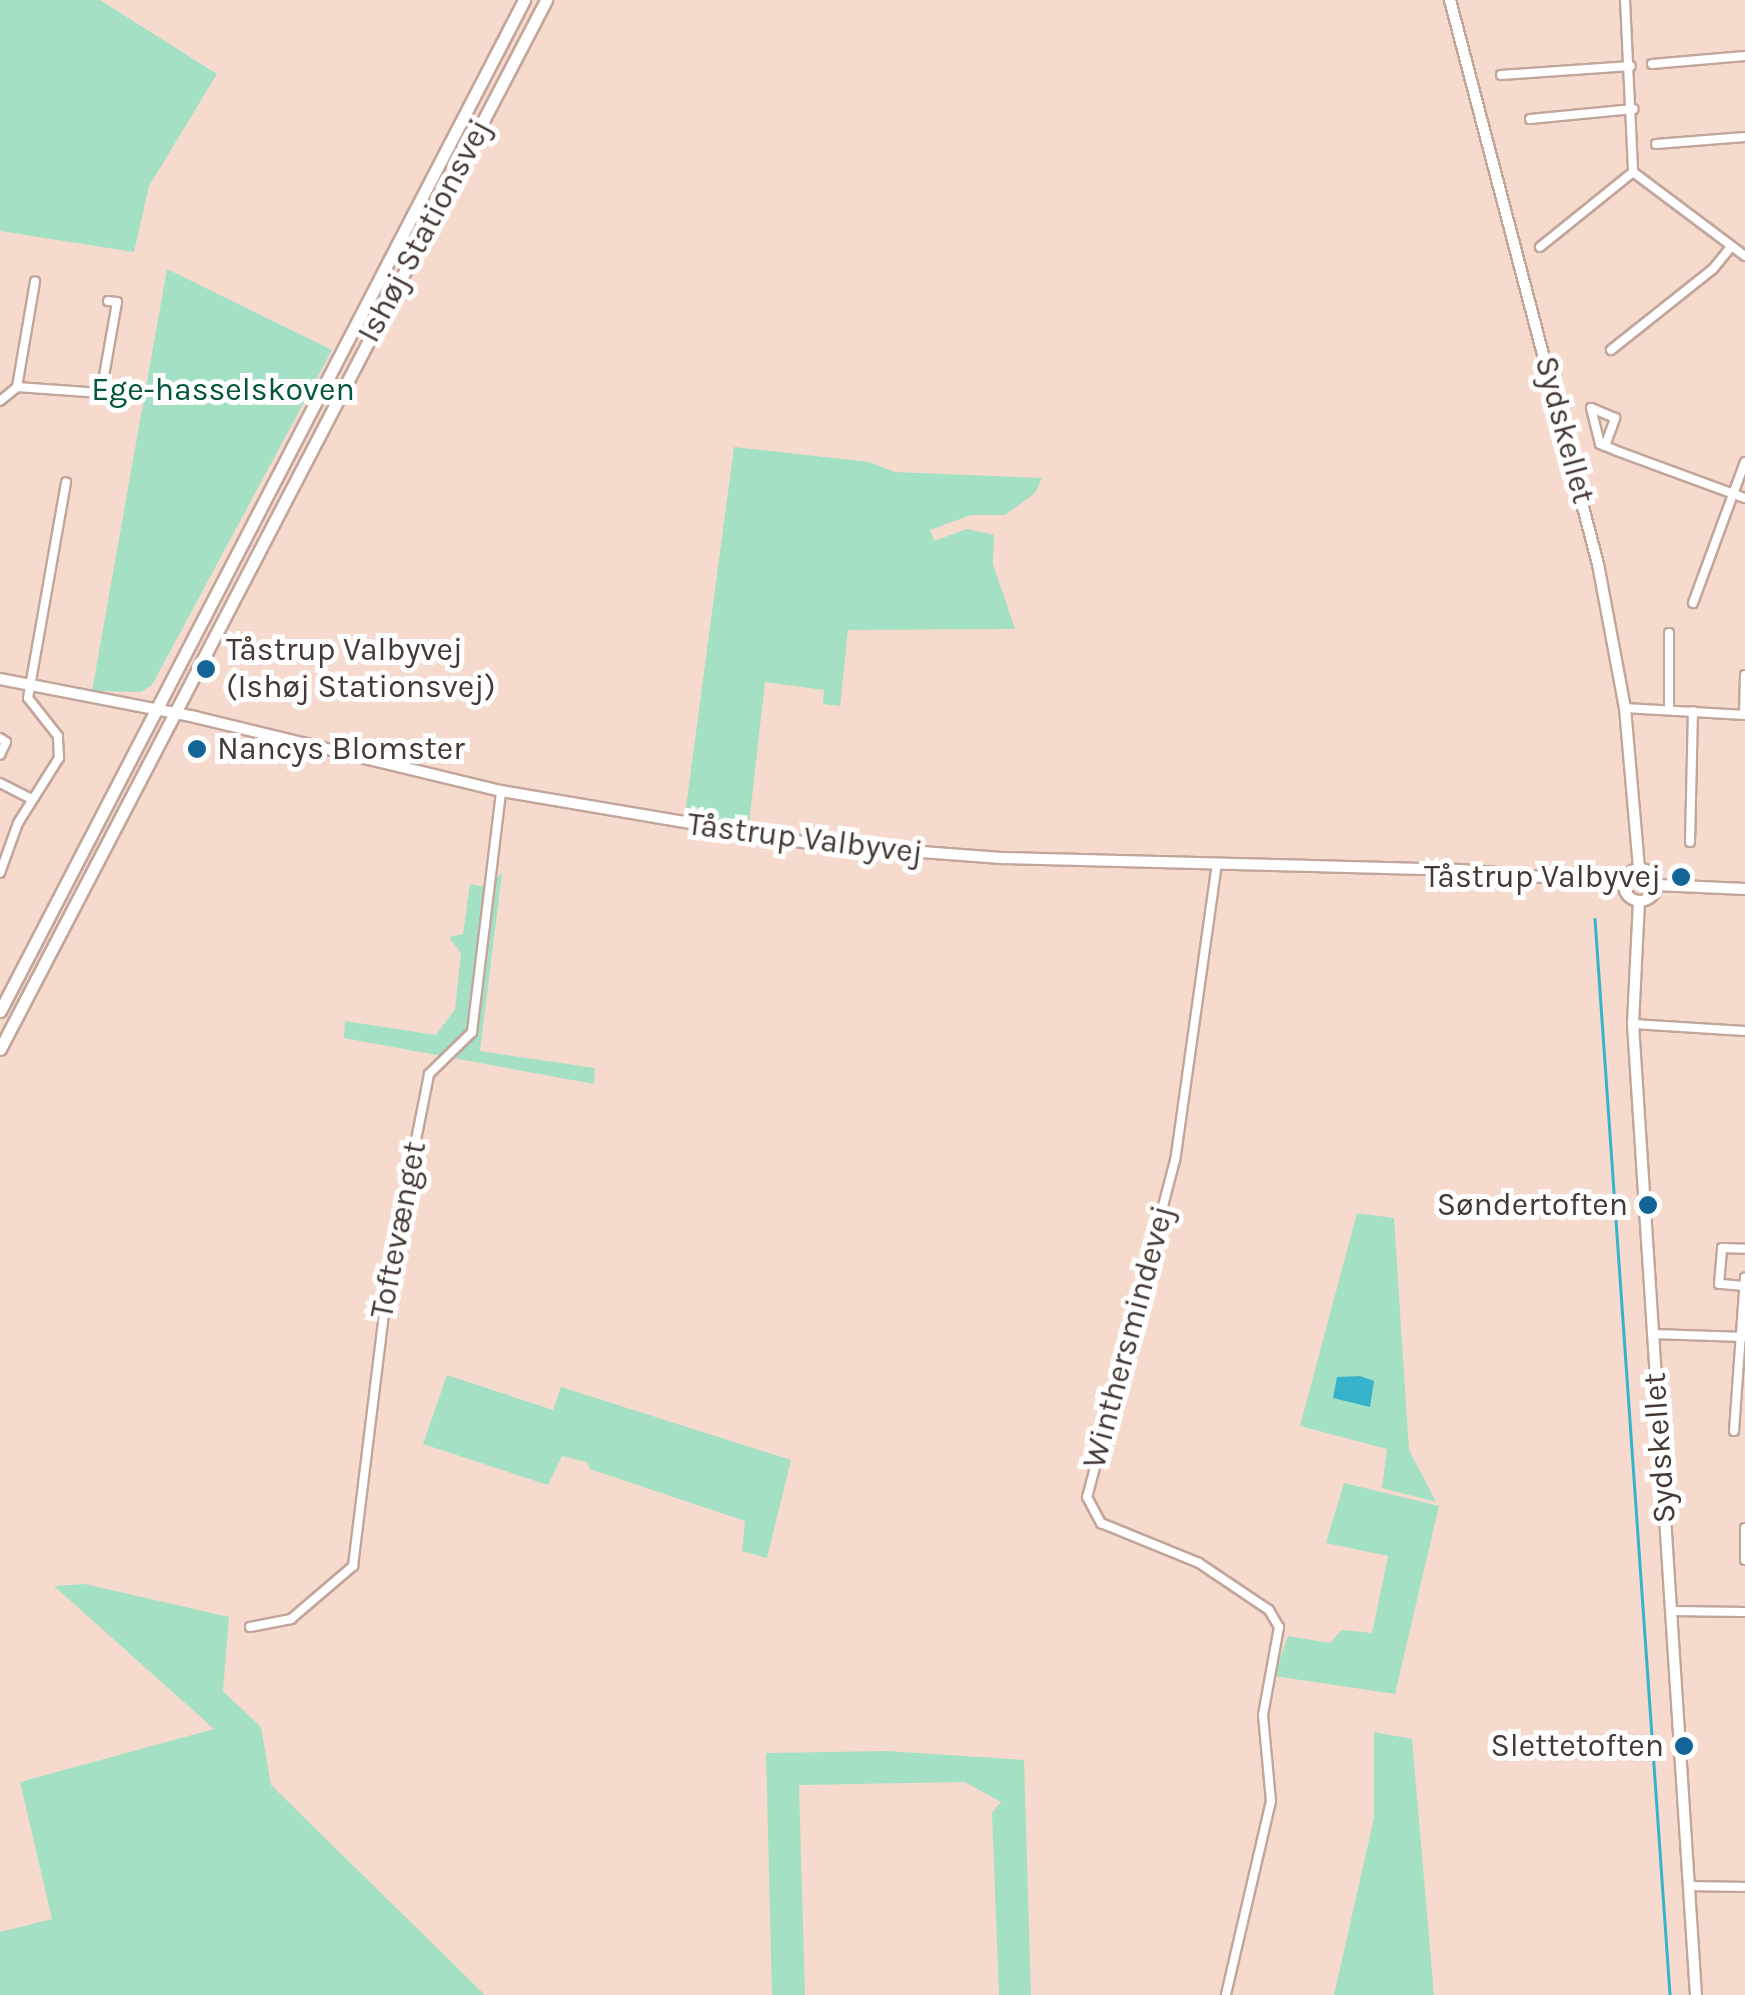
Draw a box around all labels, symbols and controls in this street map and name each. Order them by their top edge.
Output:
street label: Ishøj Stationsvej [350,113,500,349]
street label: Sydskellet [1526,352,1602,508]
park label: Ege-hasselskoven [91,371,355,409]
place label: Tåstrup Valbyvej (Ishøj Stationsvej) [226,632,496,707]
marker: Tåstrup Valbyvej (Ishøj Stationsvej) [195,658,217,680]
place label: Nancys Blomster [217,730,465,768]
marker: Nancys Blomster [186,738,208,760]
street label: Tåstrup Valbyvej [685,806,925,872]
place label: Tåstrup Valbyvej [1424,858,1661,896]
marker: Tåstrup Valbyvej [1670,866,1692,888]
street label: Toftevænget [363,1138,435,1322]
place label: Søndertoften [1437,1186,1628,1224]
marker: Søndertoften [1637,1194,1659,1216]
street label: Winthersmindevej [1075,1201,1183,1473]
street label: Sydskellet [1636,1371,1684,1525]
place label: Slettetoften [1491,1727,1664,1765]
marker: Slettetoften [1673,1735,1695,1757]

